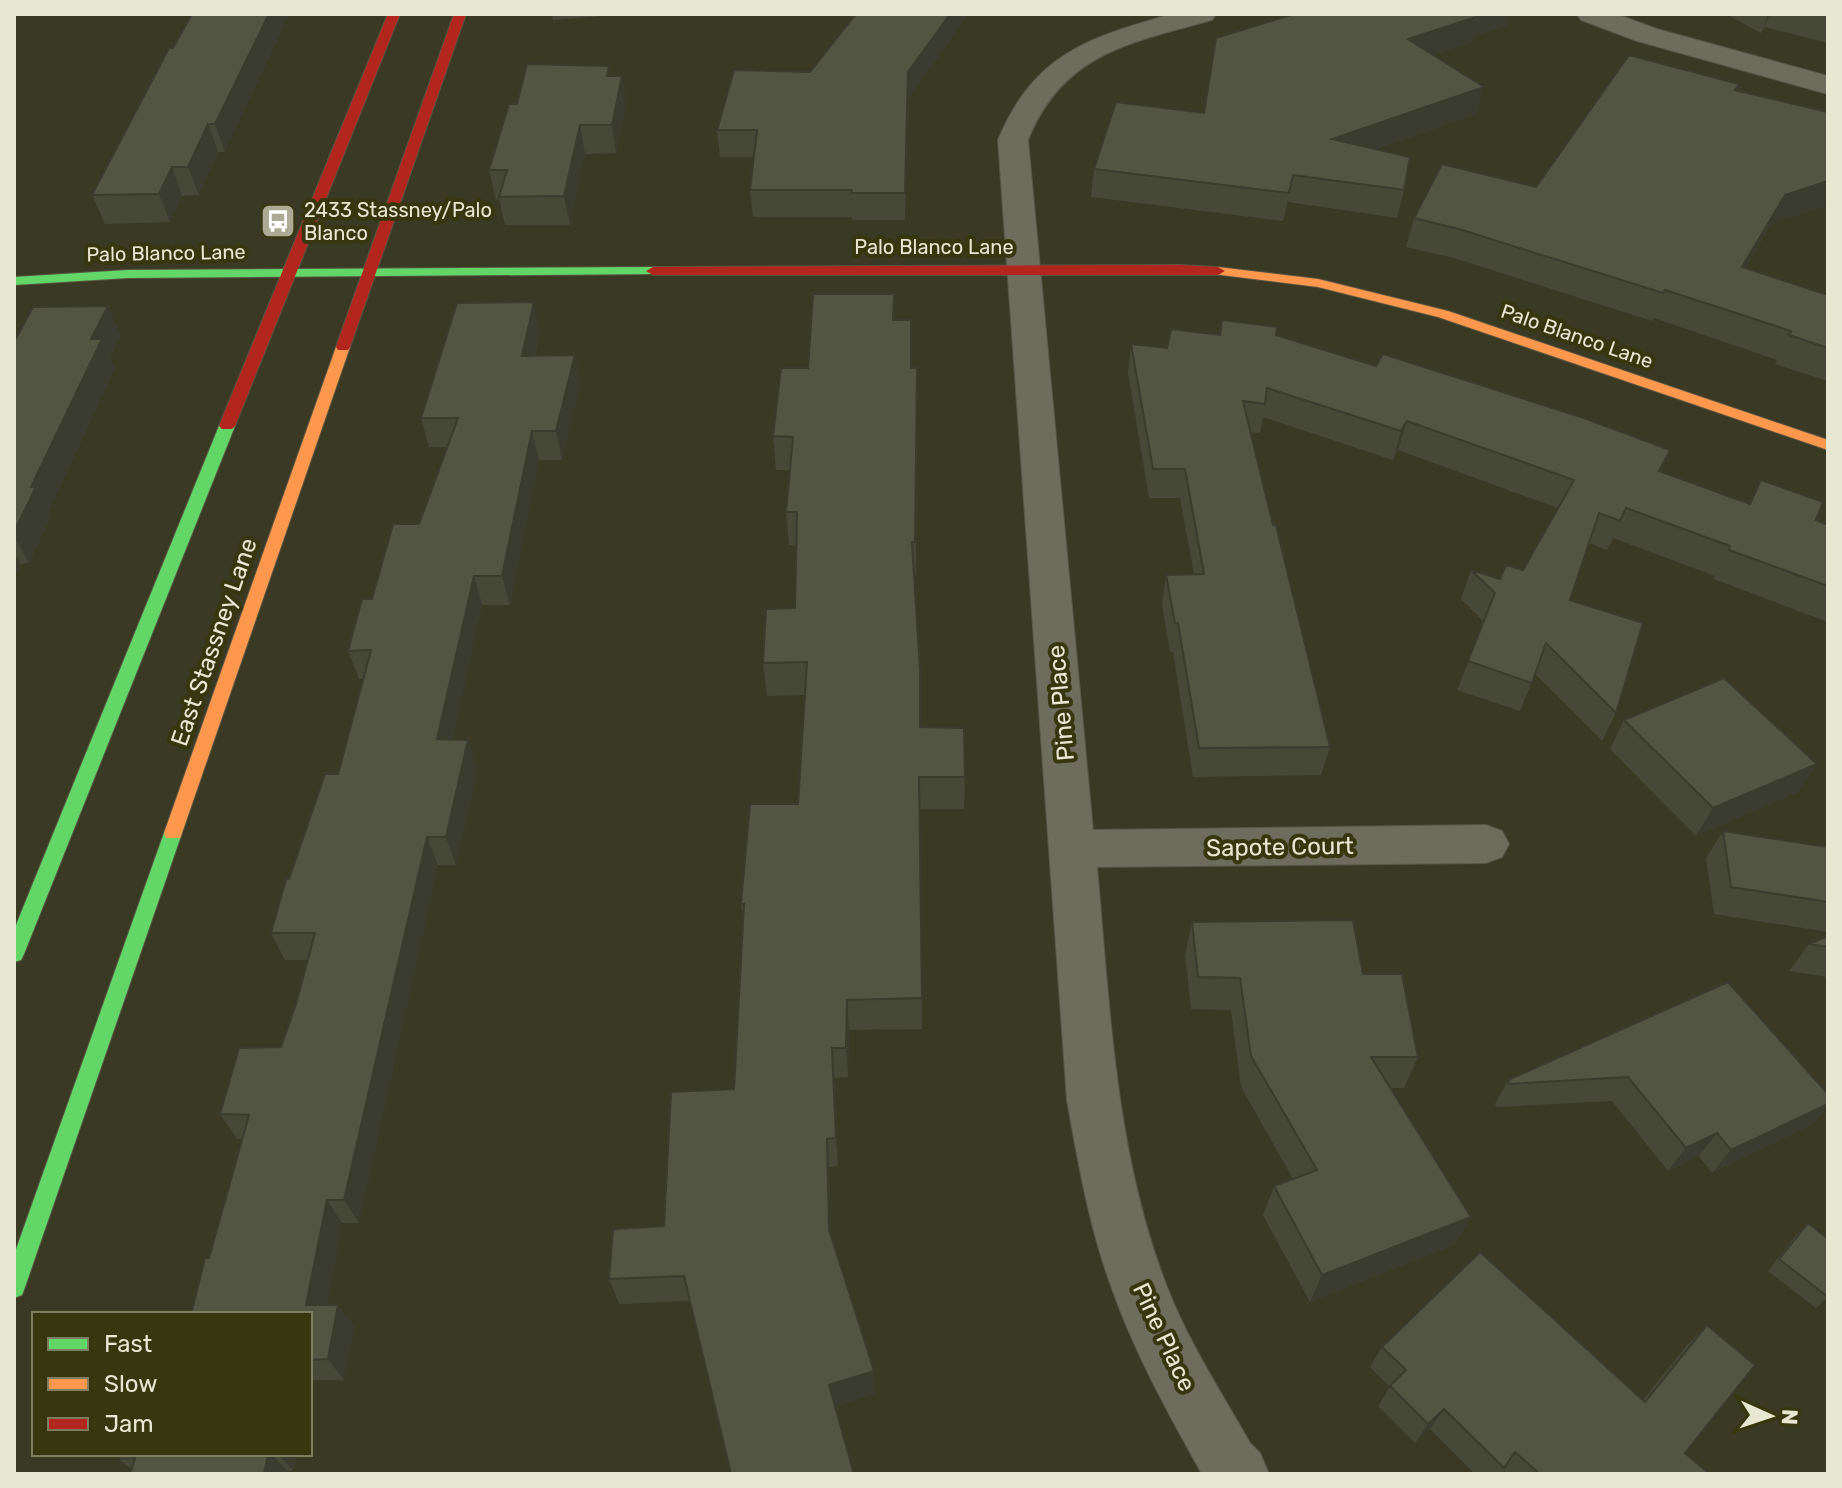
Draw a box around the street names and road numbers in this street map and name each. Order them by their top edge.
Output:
street label: Palo Blanco Lane [854,235,1014,259]
street label: Palo Blanco Lane [86,240,246,266]
street label: Palo Blanco Lane [1498,299,1656,373]
street label: East Stassney Lane [165,534,263,750]
street label: Pine Place [1042,644,1080,762]
street label: Sapote Court [1206,832,1354,862]
street label: Pine Place [1127,1278,1201,1396]

